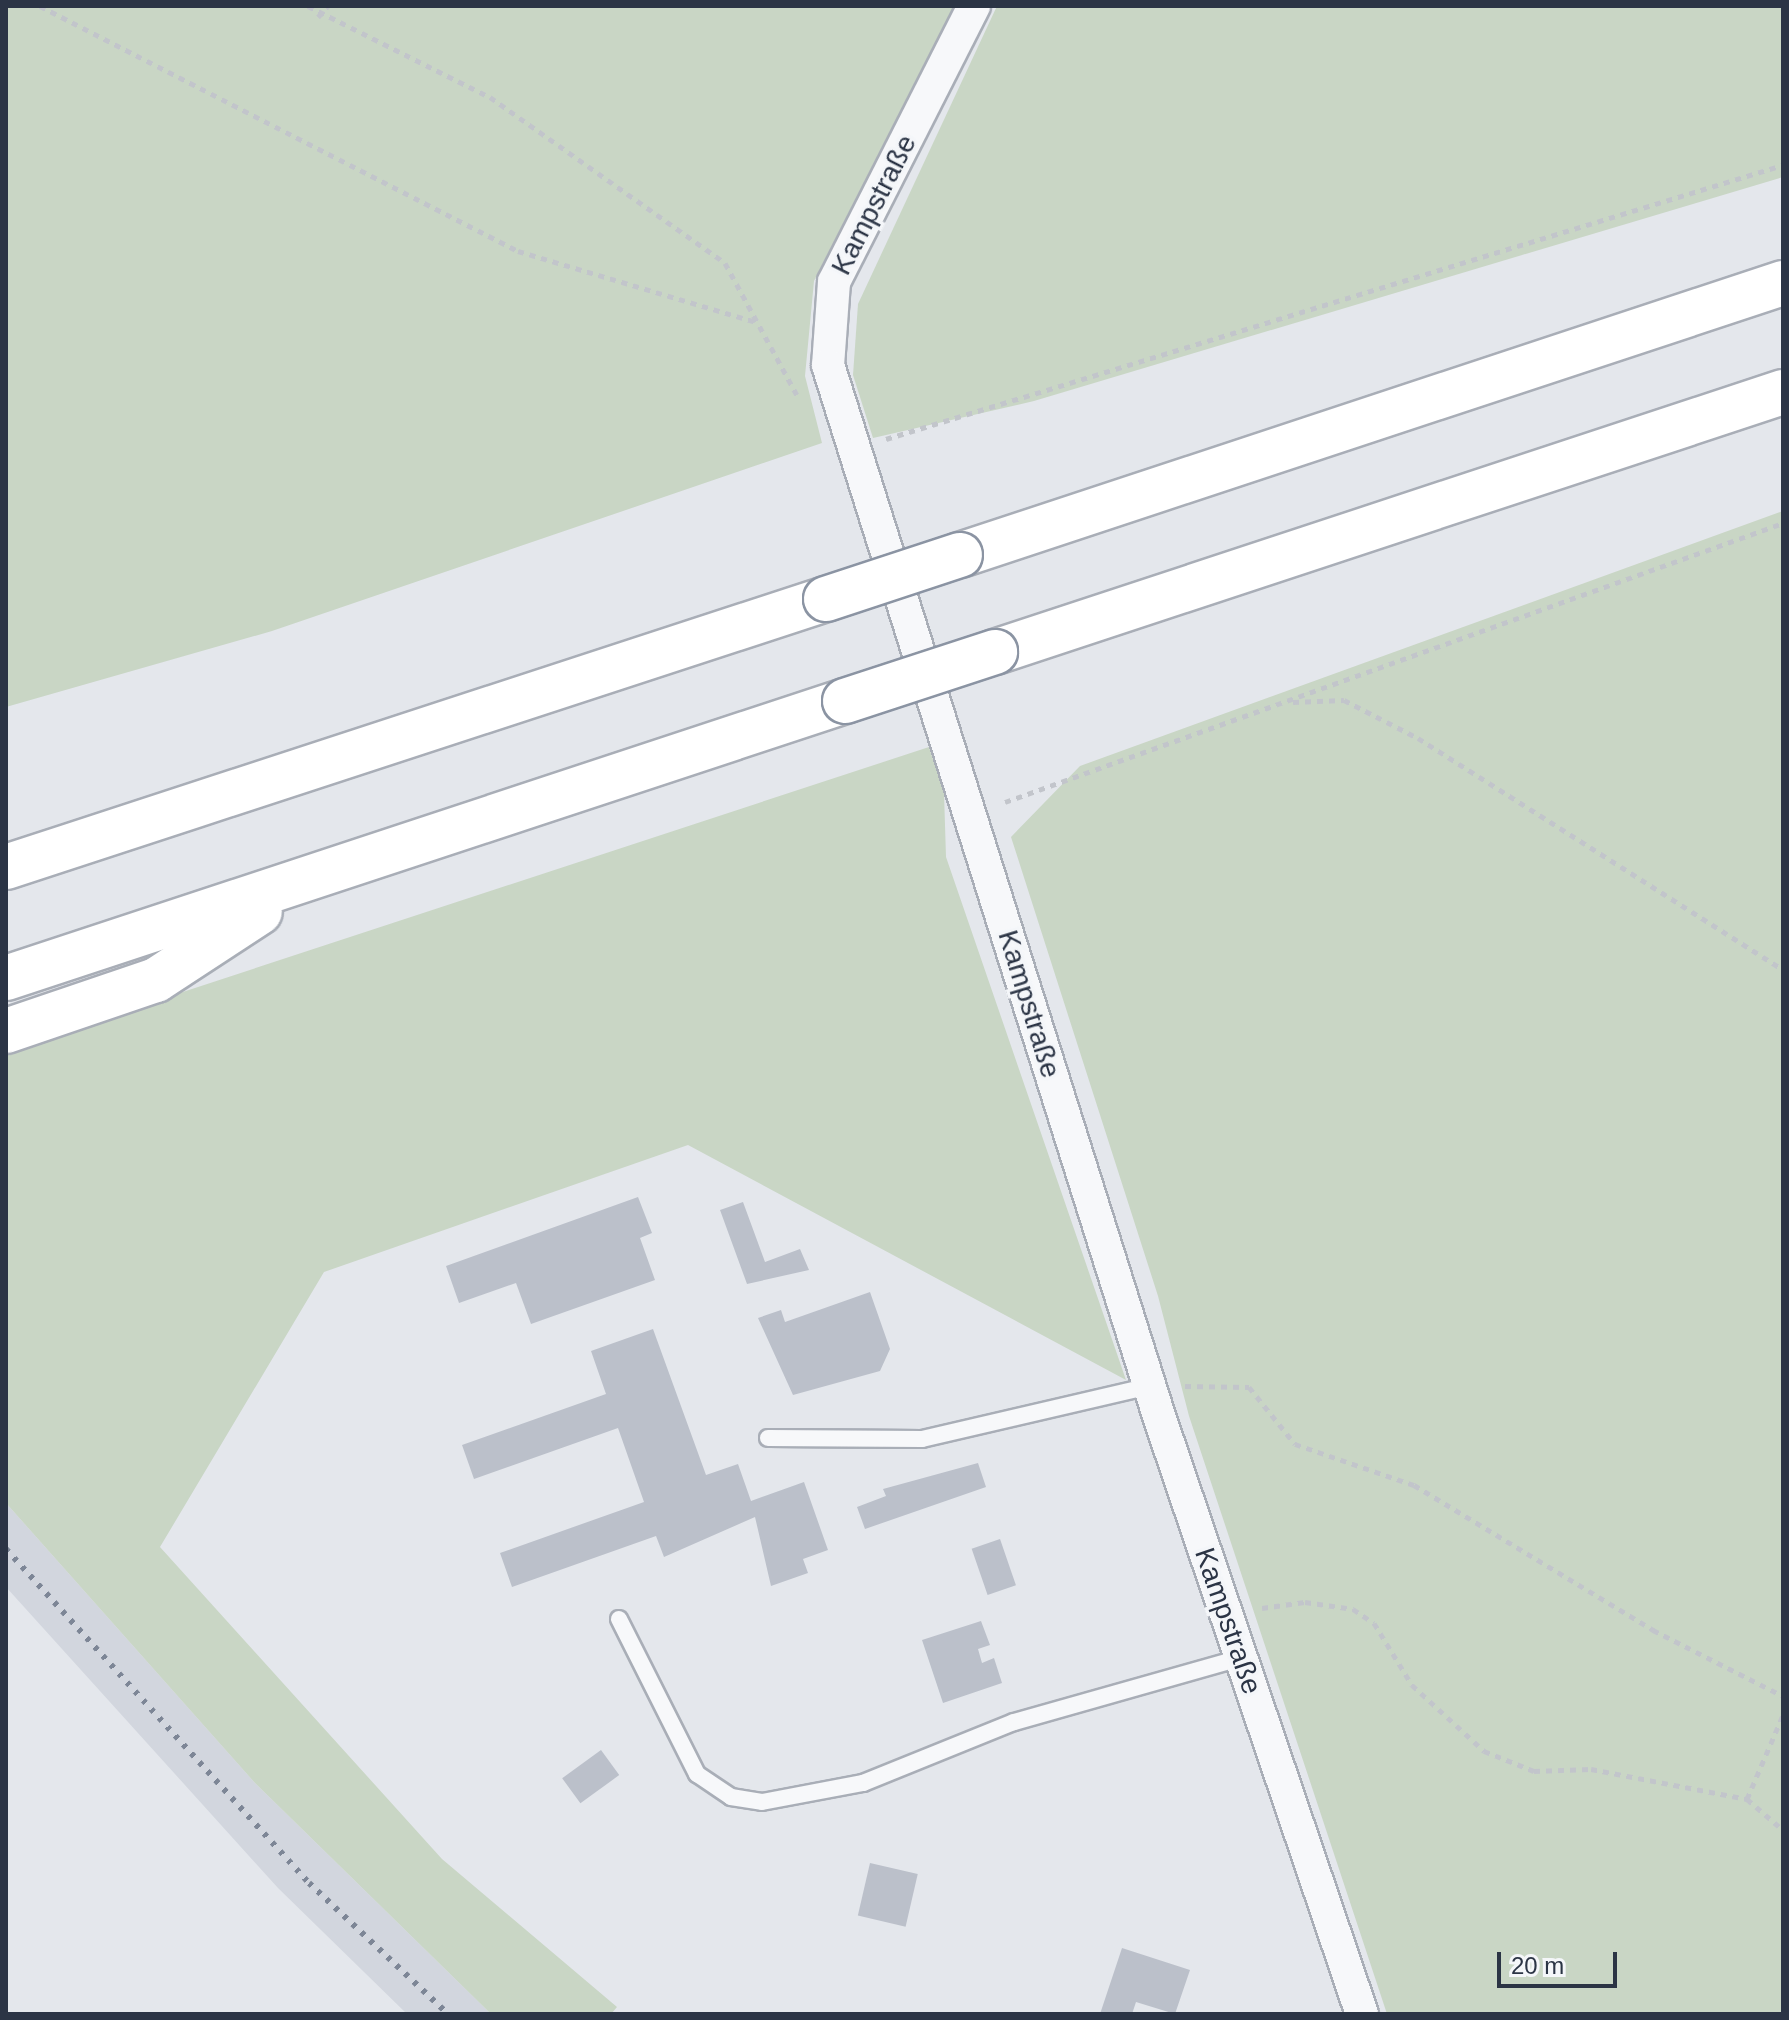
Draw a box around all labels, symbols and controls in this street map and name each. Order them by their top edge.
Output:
street label: Kampstraße [824,129,924,281]
street label: Kampstraße [991,926,1067,1082]
street label: Kampstraße [1187,1543,1269,1699]
scale bar [1501,1936,1621,1986]
text: 20 m [1511,1952,1564,1979]

